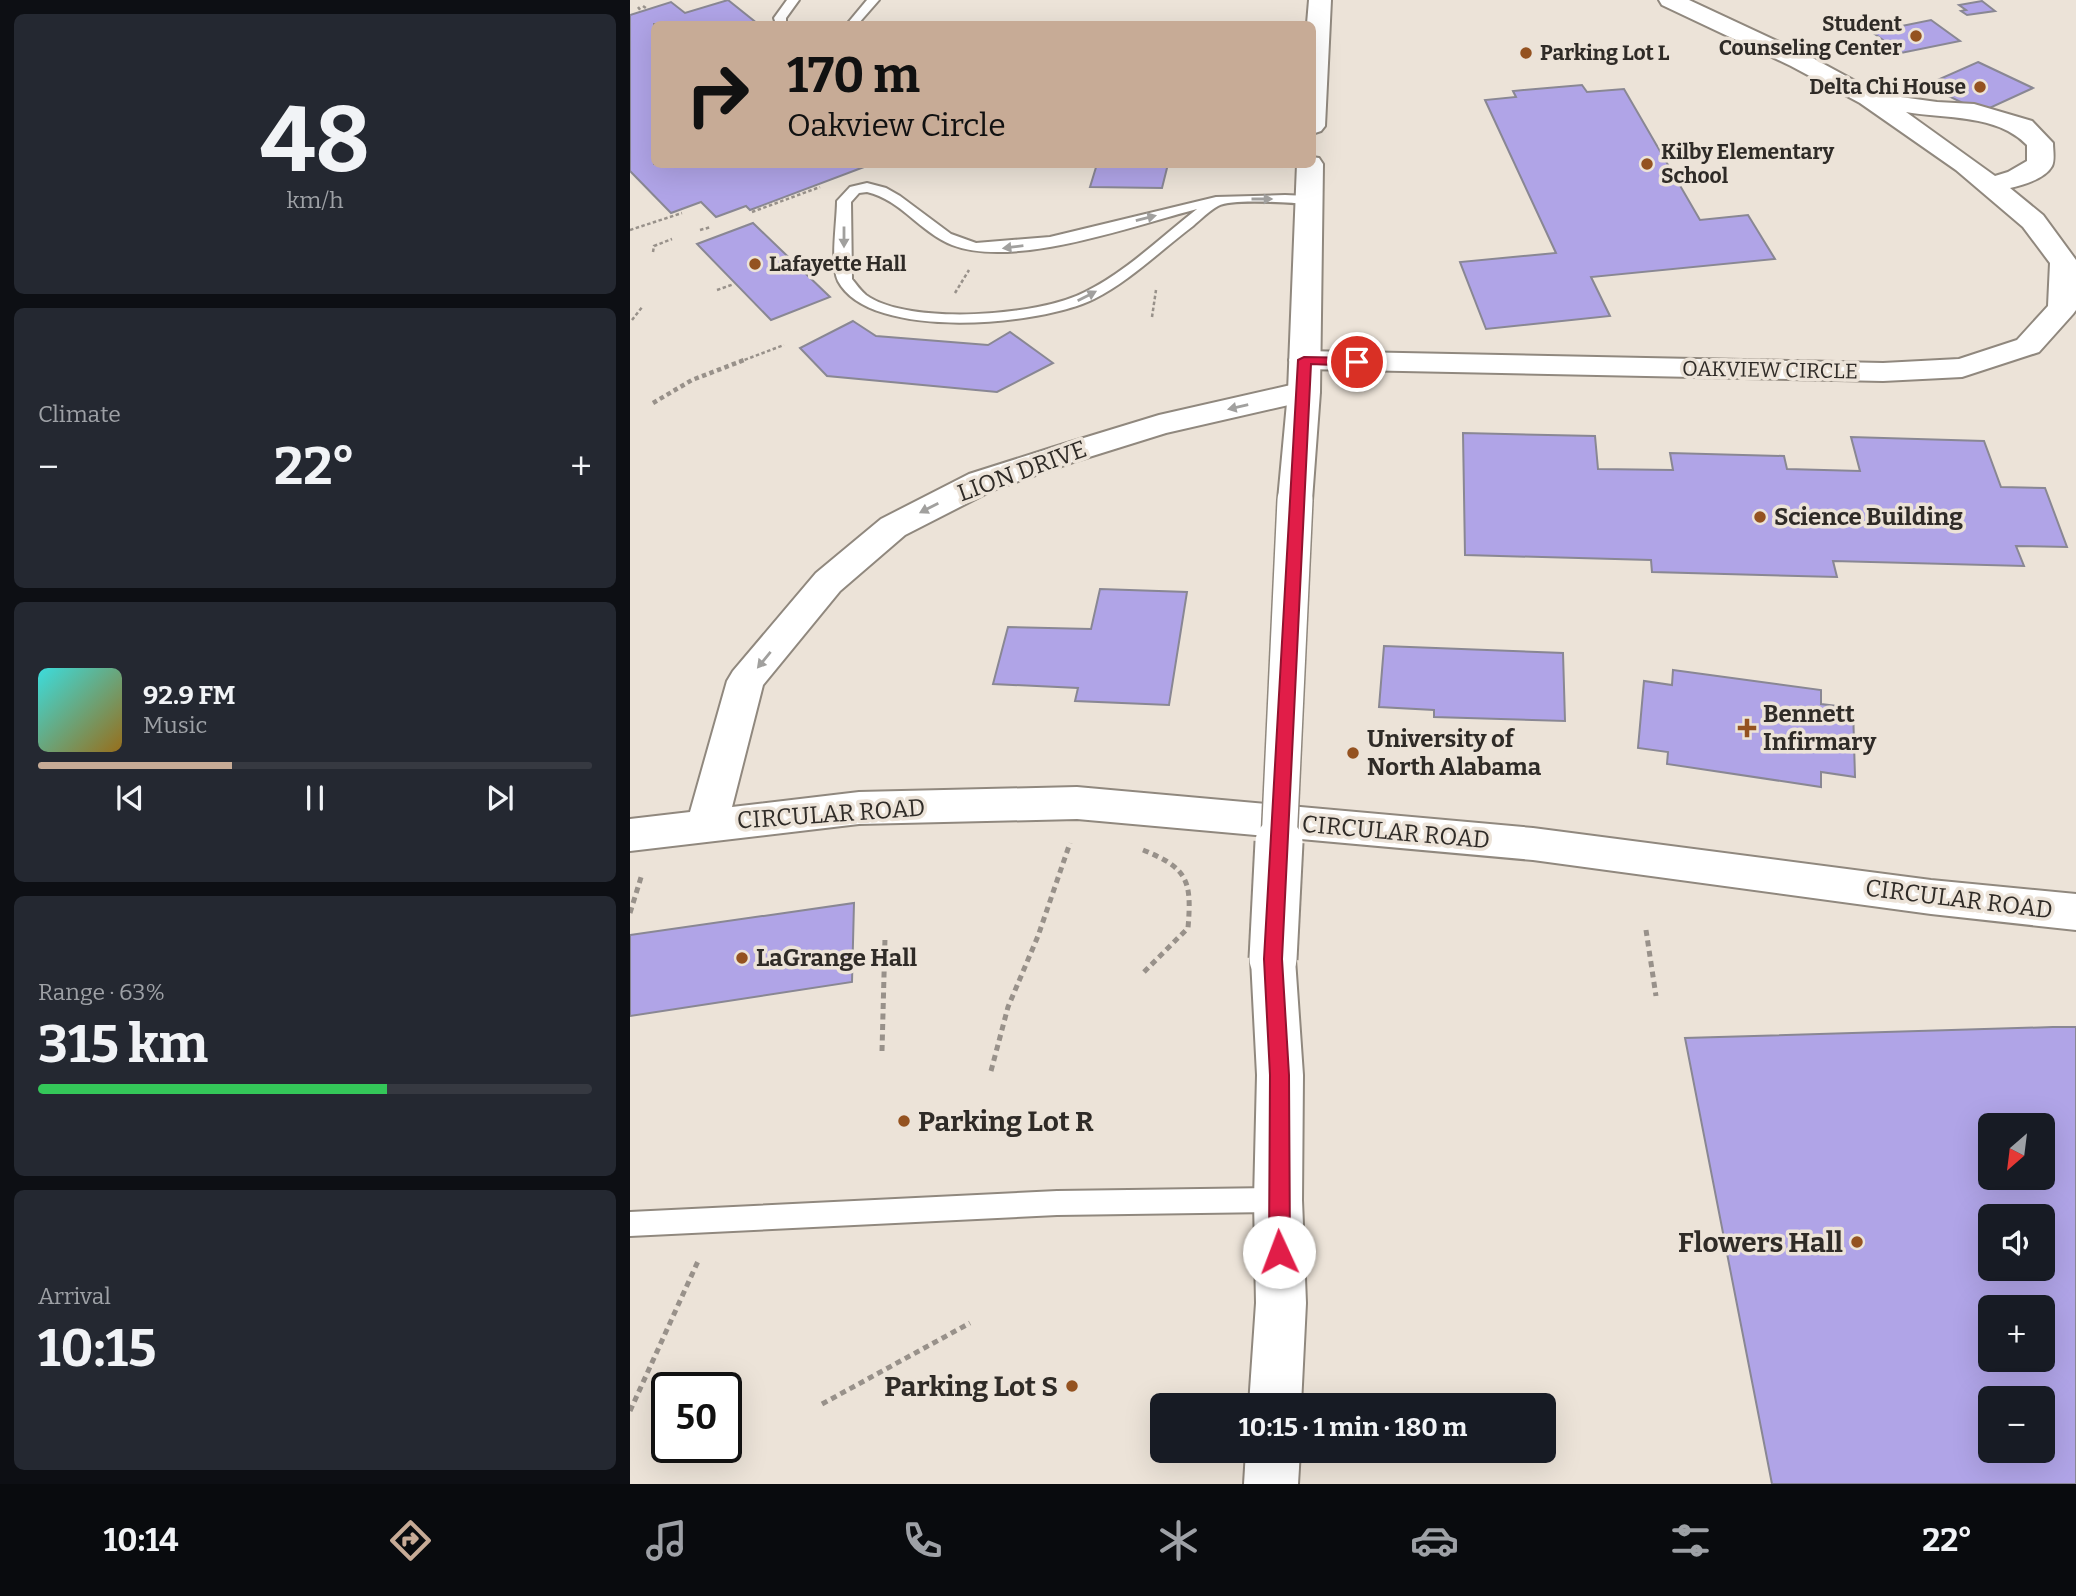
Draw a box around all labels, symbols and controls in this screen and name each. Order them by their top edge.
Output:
place label: Student Counseling Center [1719,11,1903,61]
marker: Student Counseling Center [1908,28,1924,44]
place label: Parking Lot L [1540,40,1670,66]
marker: Parking Lot L [1518,45,1534,61]
text: 170 m [787,46,920,105]
icon: right [672,49,763,140]
place label: Delta Chi House [1809,74,1966,100]
marker: Delta Chi House [1972,79,1988,95]
text: 48 [260,86,370,195]
text: Oakview Circle [787,106,1006,144]
place label: Kilby Elementary School [1661,139,1835,189]
marker: Kilby Elementary School [1639,156,1655,172]
text: km/h [287,186,343,214]
one-way arrow [1251,193,1273,205]
one-way arrow [1135,212,1157,223]
one-way arrow [838,226,850,248]
one-way arrow [1001,241,1023,252]
place label: Lafayette Hall [769,251,907,277]
marker: Lafayette Hall [747,256,763,272]
one-way arrow [1077,290,1097,301]
pin [1327,332,1387,392]
icon: arrive [1338,343,1376,381]
street label: OAKVIEW CIRCLE [1682,355,1858,385]
text: Climate [38,400,121,428]
one-way arrow [1227,401,1249,412]
text: 22° [274,435,355,498]
street label: LION DRIVE [954,435,1090,507]
text: − [38,444,59,490]
text: + [570,444,592,490]
one-way arrow [919,503,939,514]
place label: Science Building [1774,503,1963,531]
marker: Science Building [1752,509,1768,525]
one-way arrow [756,650,771,668]
text: 92.9 FM [143,680,235,711]
place label: Bennett Infirmary [1763,700,1877,756]
text: Music [143,711,207,739]
marker: Bennett Infirmary [1737,718,1757,738]
place label: University of North Alabama [1367,725,1542,781]
marker: University of North Alabama [1345,745,1361,761]
icon: previous [111,779,149,817]
icon: pause [296,779,334,817]
icon: next [481,779,519,817]
street label: CIRCULAR ROAD [736,793,926,835]
street label: CIRCULAR ROAD [1301,810,1491,854]
street label: CIRCULAR ROAD [1864,874,2054,924]
place label: LaGrange Hall [756,944,918,972]
marker: LaGrange Hall [734,950,750,966]
text: Range · 63% [38,978,165,1006]
text: 315 km [38,1013,208,1076]
place label: Parking Lot R [918,1105,1094,1138]
marker: Parking Lot R [896,1113,912,1129]
north arrow [1978,1113,2054,1190]
map controls [1978,1113,2055,1463]
button: sound [1978,1204,2055,1281]
position arrow [1242,1215,1316,1289]
place label: Flowers Hall [1678,1226,1843,1259]
marker: Flowers Hall [1849,1234,1865,1250]
text: Arrival [38,1282,111,1310]
button: + [1978,1295,2055,1372]
text: 10:15 [38,1317,157,1380]
place label: Parking Lot S [884,1370,1058,1403]
speed limit sign: 50 [651,1372,742,1463]
marker: Parking Lot S [1064,1378,1080,1394]
button: − [1978,1386,2055,1463]
text: 10:15 · 1 min · 180 m [1239,1412,1467,1443]
icon: directions [386,1516,435,1565]
icon: music [642,1516,691,1565]
icon: phone [898,1516,947,1565]
icon: climate [1154,1516,1203,1565]
icon: car [1410,1516,1459,1565]
icon: filters [1666,1516,1715,1565]
text: 10:14 [104,1521,178,1559]
text: 22° [1922,1521,1972,1559]

